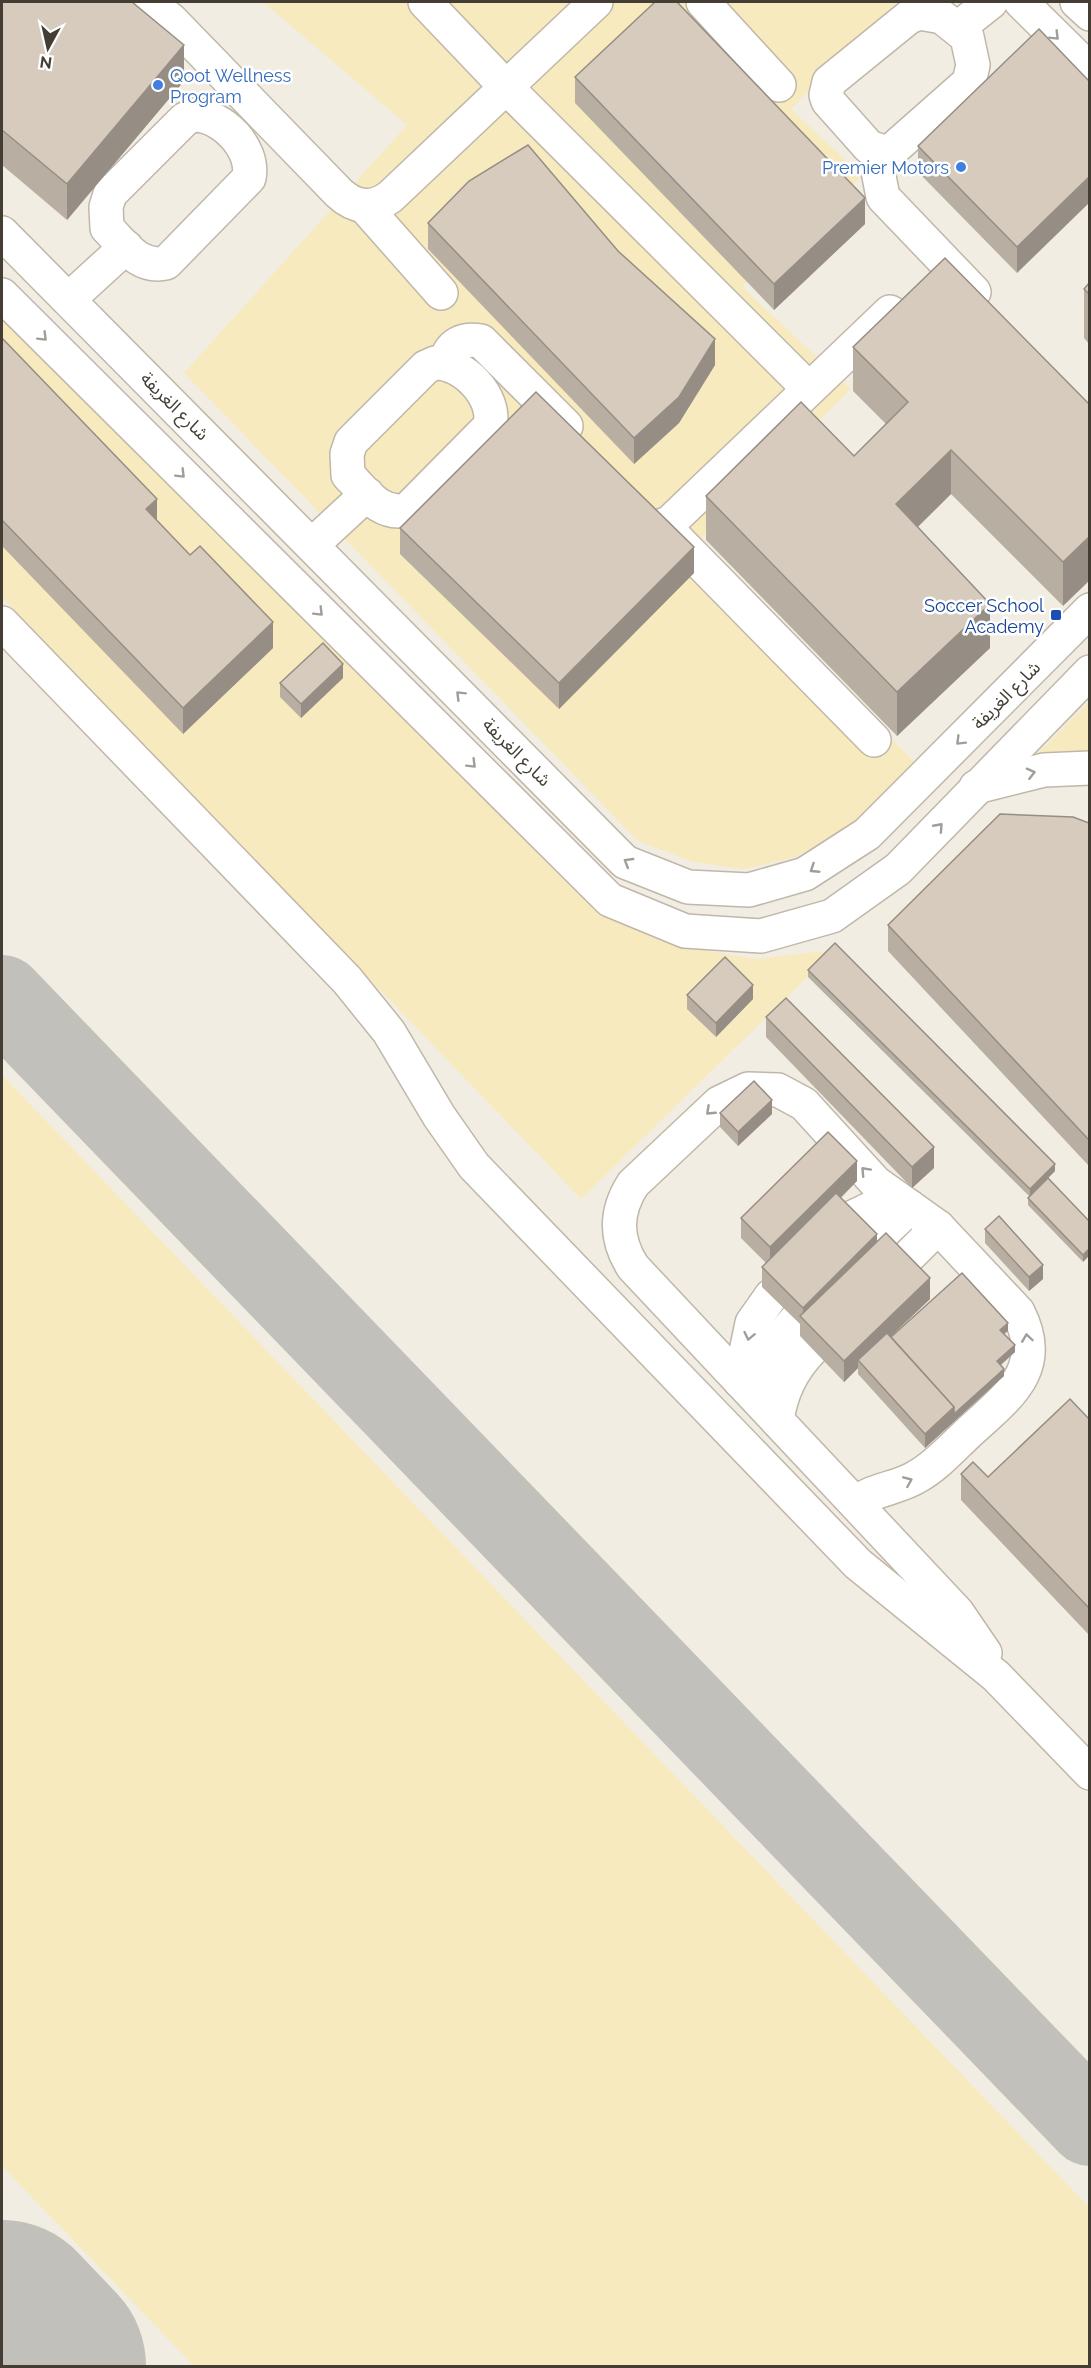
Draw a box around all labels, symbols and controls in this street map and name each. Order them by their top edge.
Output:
north arrow [18,18,78,78]
one-way arrow [1048,29,1059,40]
text: N [39,52,53,73]
place label: Qoot Wellness Program [170,65,291,107]
marker: Qoot Wellness Program [151,78,165,92]
place label: Premier Motors [822,157,949,178]
marker: Premier Motors [954,160,968,174]
one-way arrow [35,329,46,340]
street label: شارع الغريفة [134,368,213,447]
one-way arrow [174,468,185,478]
place label: Soccer School Academy [924,595,1044,637]
one-way arrow [313,605,323,616]
marker: Soccer School Academy [1049,608,1063,622]
street label: شارع الغريفة [968,657,1047,736]
one-way arrow [457,692,468,703]
street label: شارع الغريفة [476,714,555,793]
one-way arrow [956,734,966,745]
one-way arrow [465,757,476,768]
one-way arrow [1025,768,1036,780]
one-way arrow [932,823,943,834]
one-way arrow [624,858,635,869]
one-way arrow [810,862,821,873]
one-way arrow [707,1104,717,1115]
one-way arrow [862,1167,873,1178]
one-way arrow [743,1330,756,1340]
one-way arrow [1021,1334,1034,1343]
one-way arrow [902,1476,913,1488]

